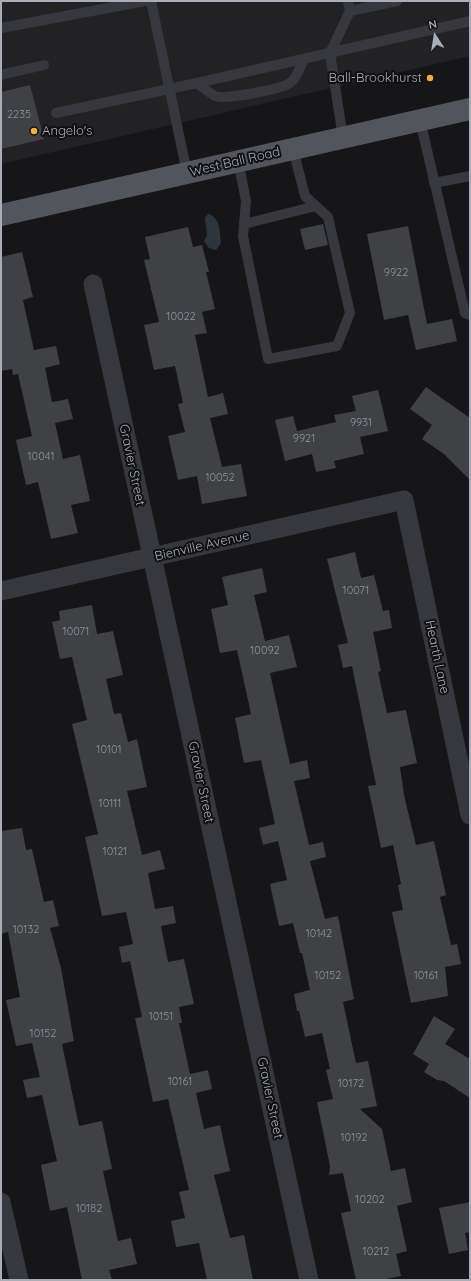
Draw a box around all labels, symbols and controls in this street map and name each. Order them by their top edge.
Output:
north arrow [415,16,455,56]
text: N [427,17,438,32]
place label: Ball-Brookhurst [329,70,422,86]
marker: Ball-Brookhurst [425,73,435,83]
house number: 2235 [7,108,31,122]
place label: Angelo's [42,123,92,139]
marker: Angelo's [29,126,39,136]
street label: West Ball Road [188,144,282,180]
house number: 9922 [384,266,408,280]
house number: 10022 [166,310,196,324]
house number: 9931 [350,416,372,430]
street label: Gravier Street [116,423,148,507]
house number: 9921 [293,432,315,446]
house number: 10041 [28,450,54,464]
house number: 10052 [205,471,235,485]
street label: Bienville Avenue [153,528,251,564]
house number: 10071 [343,584,369,598]
street label: Hearth Lane [422,619,452,695]
house number: 10071 [63,625,89,639]
house number: 10092 [250,644,280,658]
street label: Gravier Street [185,740,217,824]
house number: 10101 [96,743,122,757]
house number: 10111 [99,797,121,811]
house number: 10121 [103,845,127,859]
house number: 10132 [13,923,39,937]
house number: 10142 [306,927,332,941]
house number: 10152 [315,969,341,983]
house number: 10161 [414,969,438,983]
house number: 10151 [149,1010,173,1024]
house number: 10152 [30,1027,56,1041]
street label: Gravier Street [254,1056,286,1140]
house number: 10161 [168,1075,192,1089]
house number: 10172 [338,1077,364,1091]
house number: 10192 [341,1131,367,1145]
house number: 10202 [355,1193,385,1207]
house number: 10182 [76,1202,102,1216]
house number: 10212 [363,1245,389,1259]

